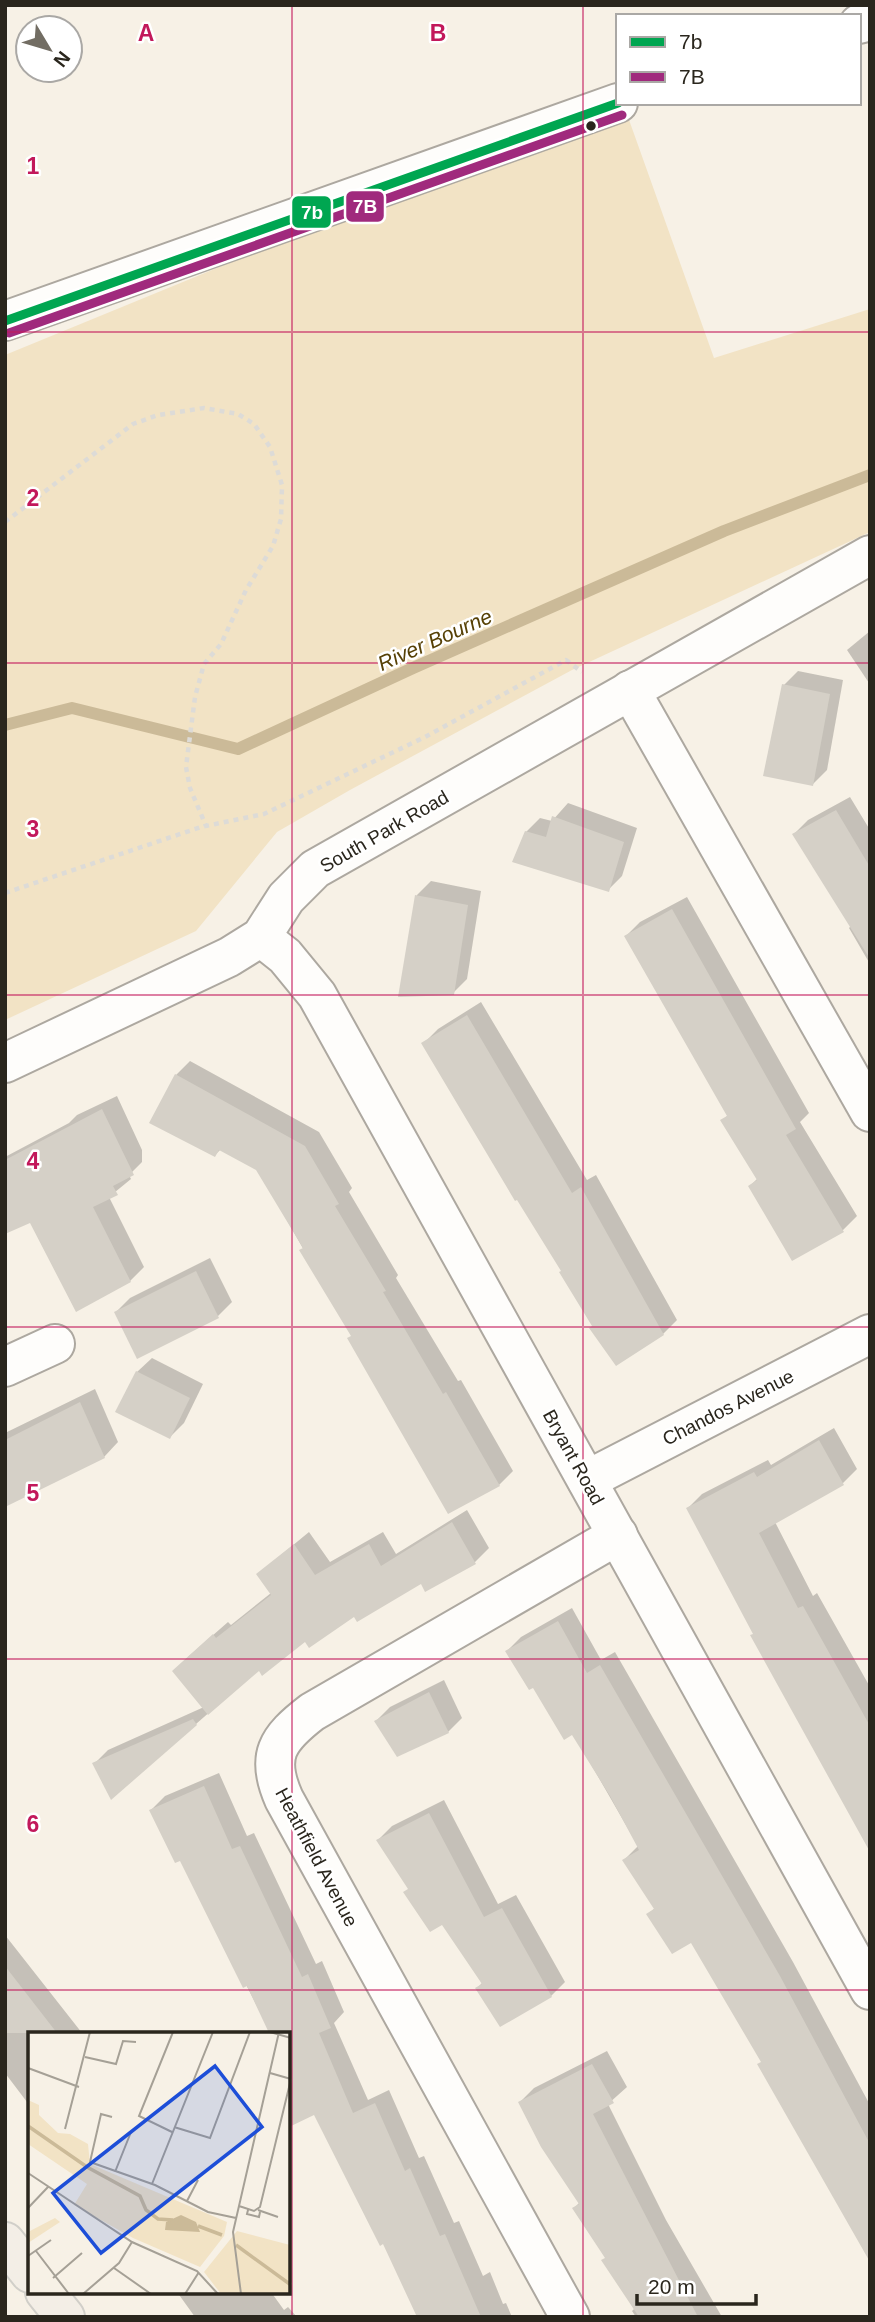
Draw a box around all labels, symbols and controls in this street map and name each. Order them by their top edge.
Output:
north arrow [14,14,84,84]
legend [616,14,861,105]
text: A [138,20,154,46]
text: B [430,20,446,46]
text: 7b [679,30,702,53]
text: N [50,47,75,71]
text: 7B [679,65,705,88]
unlabelled marker [584,119,598,133]
text: 1 [27,153,40,179]
line badge: 7B [345,190,385,223]
line badge: 7b [291,195,332,229]
text: 7B [353,196,377,217]
text: 7b [301,202,323,223]
text: 2 [27,485,39,511]
water label: River Bourne [374,604,495,675]
street label: South Park Road [316,786,452,877]
text: 3 [27,816,39,842]
text: 4 [27,1148,40,1174]
street label: Chandos Avenue [659,1365,797,1450]
street label: Bryant Road [539,1406,608,1509]
text: 5 [27,1480,40,1506]
street label: Heathfield Avenue [271,1784,362,1930]
text: 6 [27,1811,39,1837]
inset map [28,2032,290,2294]
scale bar [637,2262,756,2306]
text: 20 m [648,2275,695,2298]

